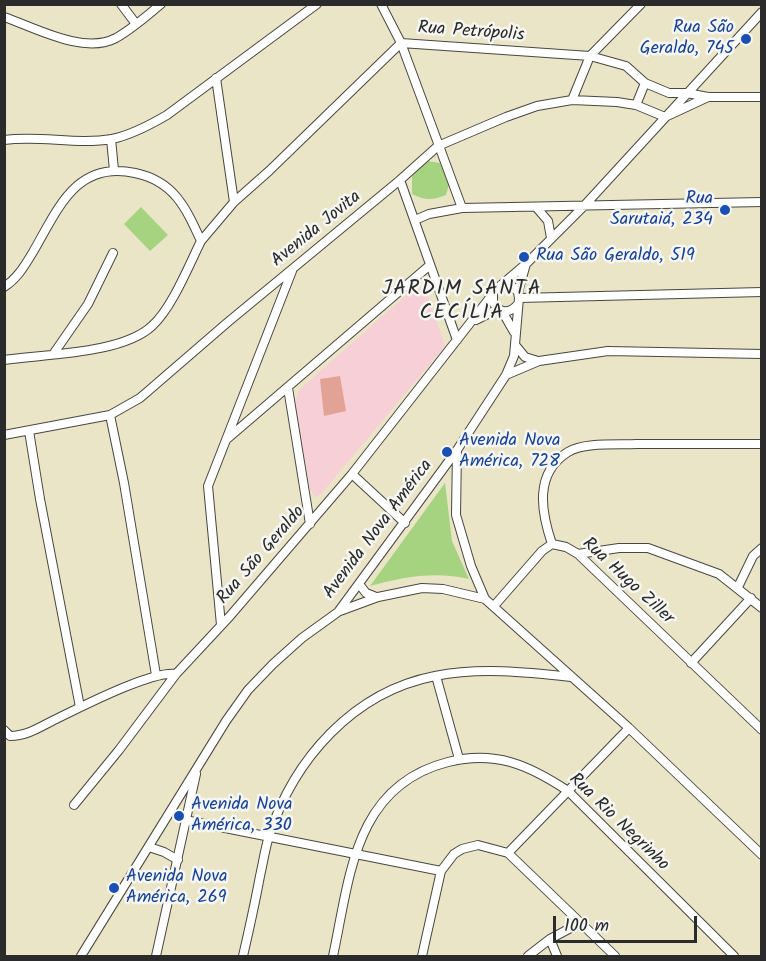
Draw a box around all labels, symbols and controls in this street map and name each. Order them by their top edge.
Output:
street label: Rua Petrópolis [417,18,525,48]
place label: Rua São Geraldo, 745 [640,18,734,60]
marker: Rua São Geraldo, 745 [739,32,753,46]
street label: Avenida Jovita [268,187,366,273]
place label: Rua Sarutaiá, 234 [610,189,713,232]
marker: Rua Sarutaiá, 234 [718,203,732,217]
place label: Rua São Geraldo, 519 [536,246,695,268]
marker: Rua São Geraldo, 519 [517,250,531,264]
district label: JARDIM SANTA CECÍLIA [382,277,542,327]
place label: Avenida Nova América, 728 [459,431,561,474]
marker: Avenida Nova América, 728 [440,445,454,459]
street label: Avenida Nova América [320,456,438,604]
street label: Rua São Geraldo [213,502,311,610]
street label: Rua Hugo Ziller [577,534,677,630]
street label: Rua Rio Negrinho [563,770,673,876]
place label: Avenida Nova América, 330 [191,795,293,838]
marker: Avenida Nova América, 330 [172,809,186,823]
place label: Avenida Nova América, 269 [126,867,228,910]
marker: Avenida Nova América, 269 [107,881,121,895]
scale bar [556,904,700,942]
text: 100 m [564,912,609,941]

